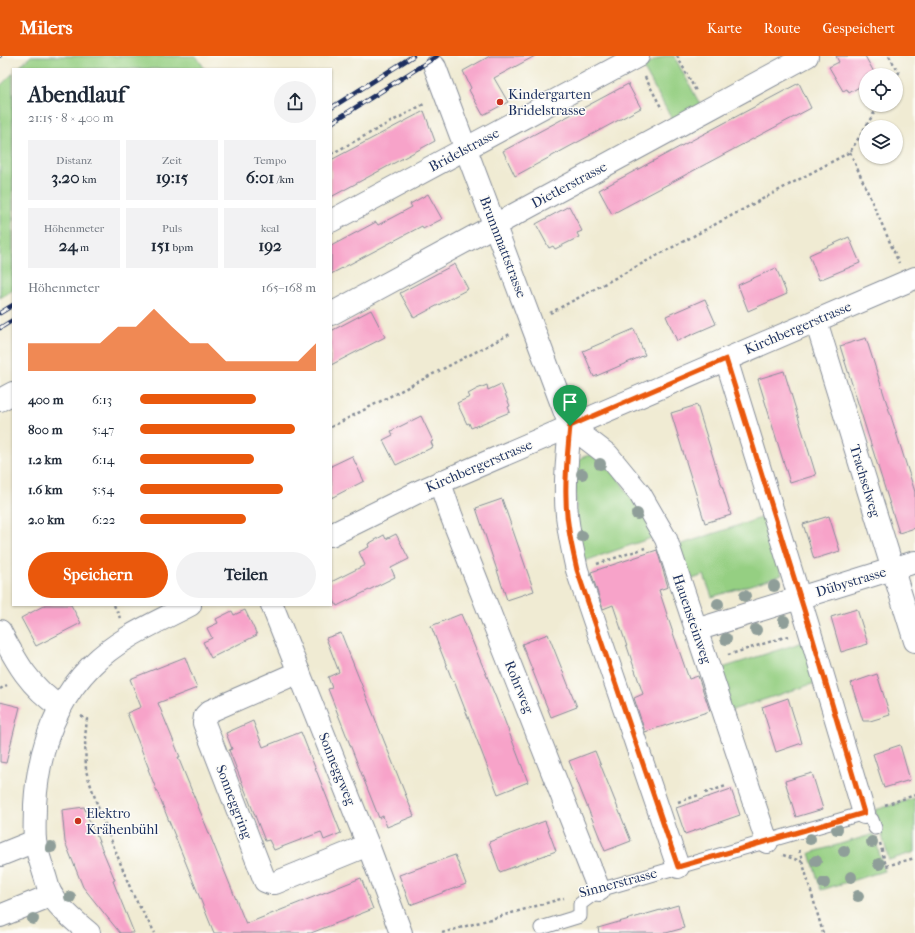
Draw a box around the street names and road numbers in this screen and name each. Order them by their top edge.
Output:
street label: Bridelstrasse [426,124,502,176]
street label: Dietlerstrasse [528,158,610,212]
street label: Brunnmattstrasse [476,194,530,300]
street label: Kirchbergerstrasse [742,298,854,358]
street label: Kirchbergerstrasse [423,436,535,496]
street label: Trachselweg [846,443,884,520]
street label: Dübystrasse [814,563,888,601]
street label: Hauensteinweg [669,572,716,667]
street label: Rohrweg [501,658,537,716]
street label: Sonneggweg [315,730,360,808]
street label: Sonneggring [212,763,256,842]
street label: Sinnerstrasse [577,864,659,902]

